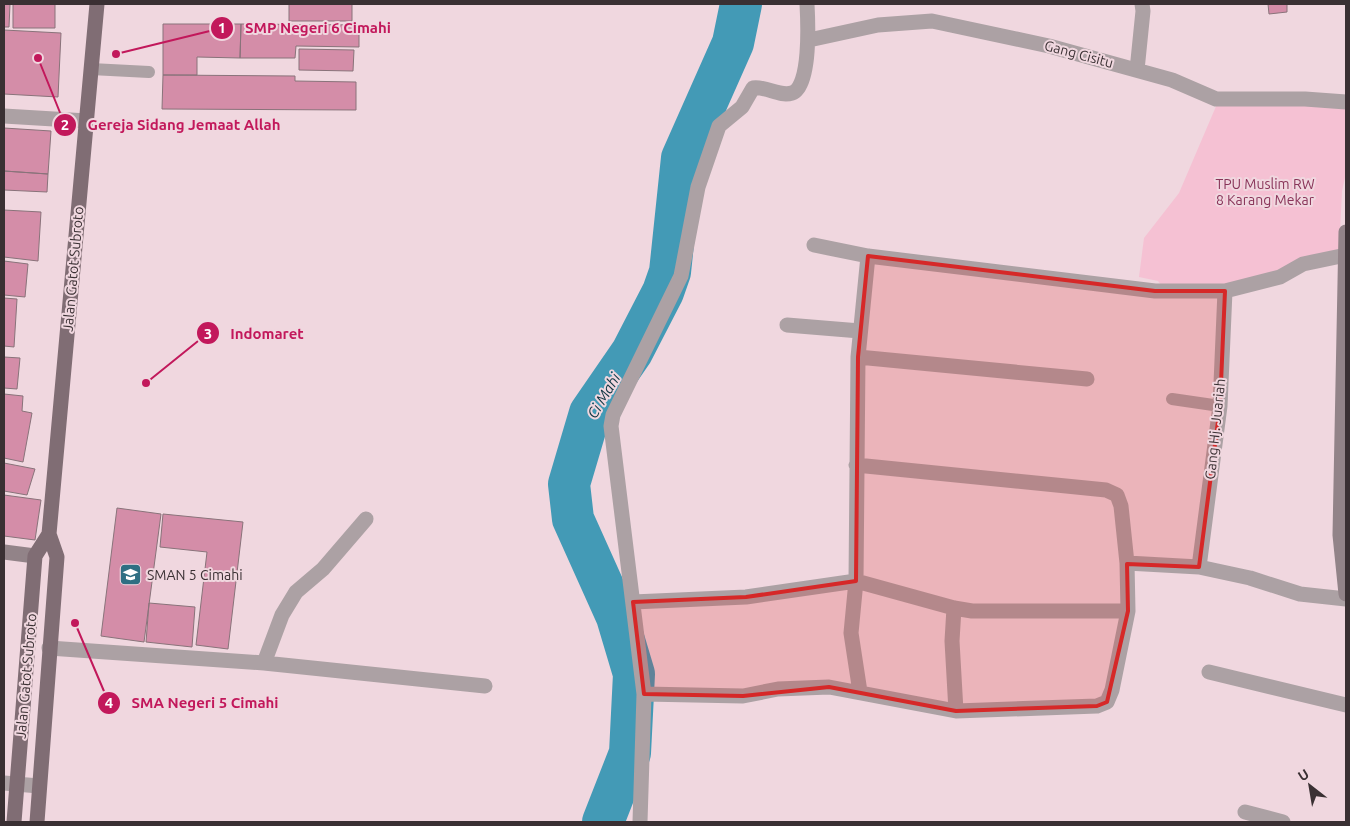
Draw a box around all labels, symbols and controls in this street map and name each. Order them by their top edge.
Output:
callout: SMP Negeri 6 Cimahi [210,13,401,43]
text: 1 [218,19,226,36]
text: SMP Negeri 6 Cimahi [245,19,391,36]
street label: Gang Cisitu [1043,37,1115,71]
callout: Gereja Sidang Jemaat Allah [53,110,291,140]
text: 2 [61,116,69,133]
text: Gereja Sidang Jemaat Allah [88,116,280,133]
park label: TPU Muslim RW 8 Karang Mekar [1215,176,1315,208]
street label: Jalan Gatot Subroto [60,206,86,332]
callout: Indomaret [196,318,314,348]
text: 3 [204,325,212,342]
text: Indomaret [230,325,304,342]
water label: Ci Mahi [584,369,624,421]
street label: Gang Hj. Juariah [1202,378,1228,480]
school or university icon: SMAN 5 Cimahi [119,563,143,587]
place label: SMAN 5 Cimahi [147,567,243,583]
street label: Jalan Gatot Subroto [13,613,39,739]
callout: SMA Negeri 5 Cimahi [97,688,289,718]
text: 4 [105,694,113,711]
text: SMA Negeri 5 Cimahi [132,694,278,711]
north arrow [1285,761,1335,811]
text: U [1295,765,1312,784]

